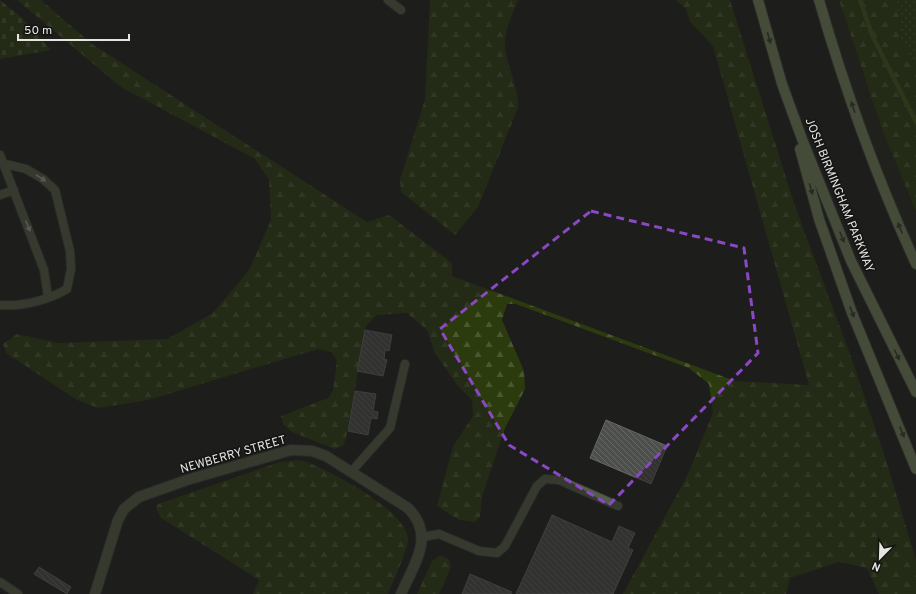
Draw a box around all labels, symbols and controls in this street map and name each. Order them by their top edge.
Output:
scale bar [18,16,129,42]
text: 50 m [24,23,52,39]
one-way arrow [766,32,772,44]
one-way arrow [849,101,855,113]
street label: JOSH BIRMINGHAM PARKWAY [801,116,878,275]
one-way arrow [35,174,46,182]
one-way arrow [808,183,814,195]
one-way arrow [26,221,32,233]
one-way arrow [897,223,903,234]
one-way arrow [839,232,845,244]
one-way arrow [849,307,855,319]
one-way arrow [894,350,900,361]
one-way arrow [899,427,905,438]
street label: NEWBERRY STREET [178,432,288,478]
north arrow [860,538,900,578]
text: N [870,558,883,574]

